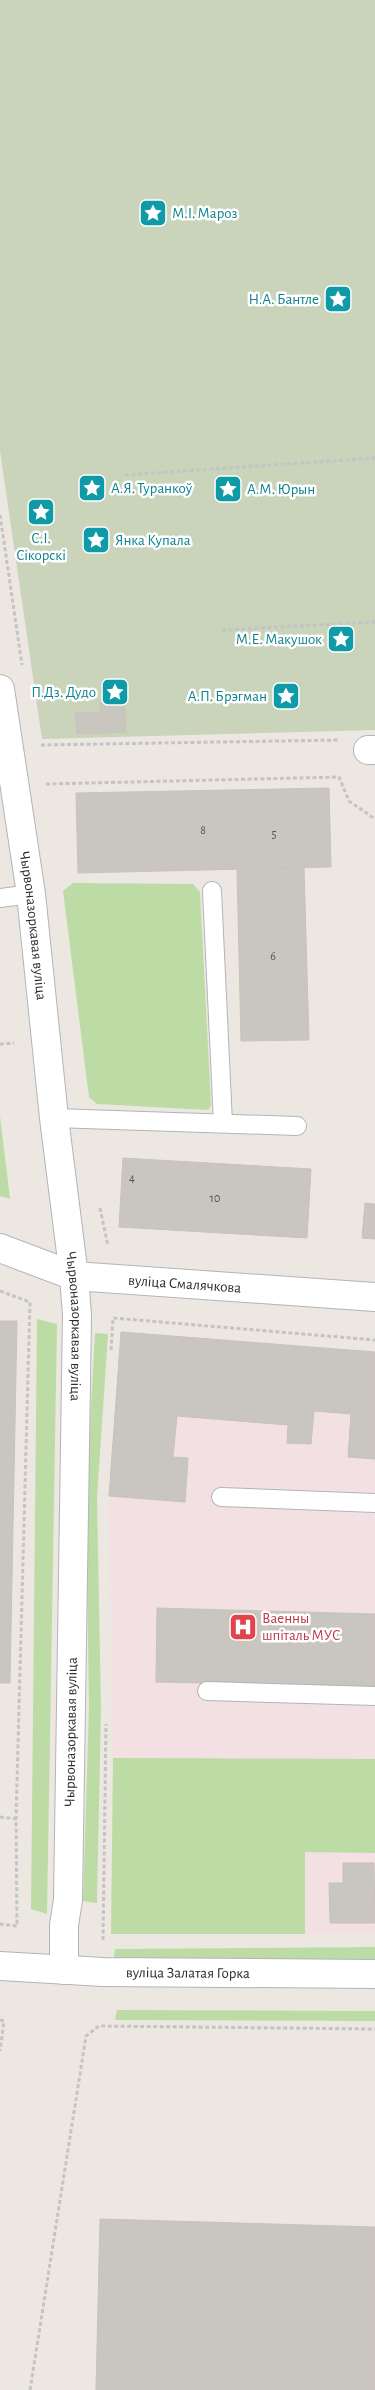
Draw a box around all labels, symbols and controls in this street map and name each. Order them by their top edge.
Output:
place icon: М.І. Мароз [138,198,168,228]
place label: М.І. Мароз [172,206,237,221]
place icon: Н.А. Бантле [323,284,353,314]
place label: Н.А. Бантле [249,292,319,307]
place icon: А.Я. Туранкоў [77,473,107,503]
place icon: А.М. Юрын [213,474,243,504]
place label: А.Я. Туранкоў [111,481,193,496]
place label: А.М. Юрын [247,482,315,497]
place icon: С.І. Сікорскі [26,497,56,527]
place icon: Янка Купала [81,525,111,555]
place label: С.І. Сікорскі [16,531,66,563]
place label: Янка Купала [115,533,191,548]
place icon: М.Е. Макушок [326,624,356,654]
place label: М.Е. Макушок [236,632,322,647]
place icon: П.Дз. Дудо [100,677,130,707]
place icon: А.П. Брэгман [271,681,301,711]
place label: П.Дз. Дудо [31,685,96,700]
place label: А.П. Брэгман [188,689,267,704]
house number: 8 [200,824,206,836]
house number: 5 [271,828,277,840]
street label: Чырвоназоркавая вуліца [17,850,49,1001]
house number: 6 [270,950,276,962]
house number: 4 [129,1172,135,1184]
house number: 10 [210,1192,220,1204]
street label: Чырвоназоркавая вуліца [63,1250,85,1401]
street label: вуліца Смалячкова [128,1272,242,1295]
place label: Ваенны шпіталь МУС [262,1611,341,1643]
hospital icon: Ваенны шпіталь МУС [228,1612,258,1642]
street label: Чырвоназоркавая вуліца [62,1657,80,1807]
street label: вуліца Залатая Горка [126,1965,250,1981]

